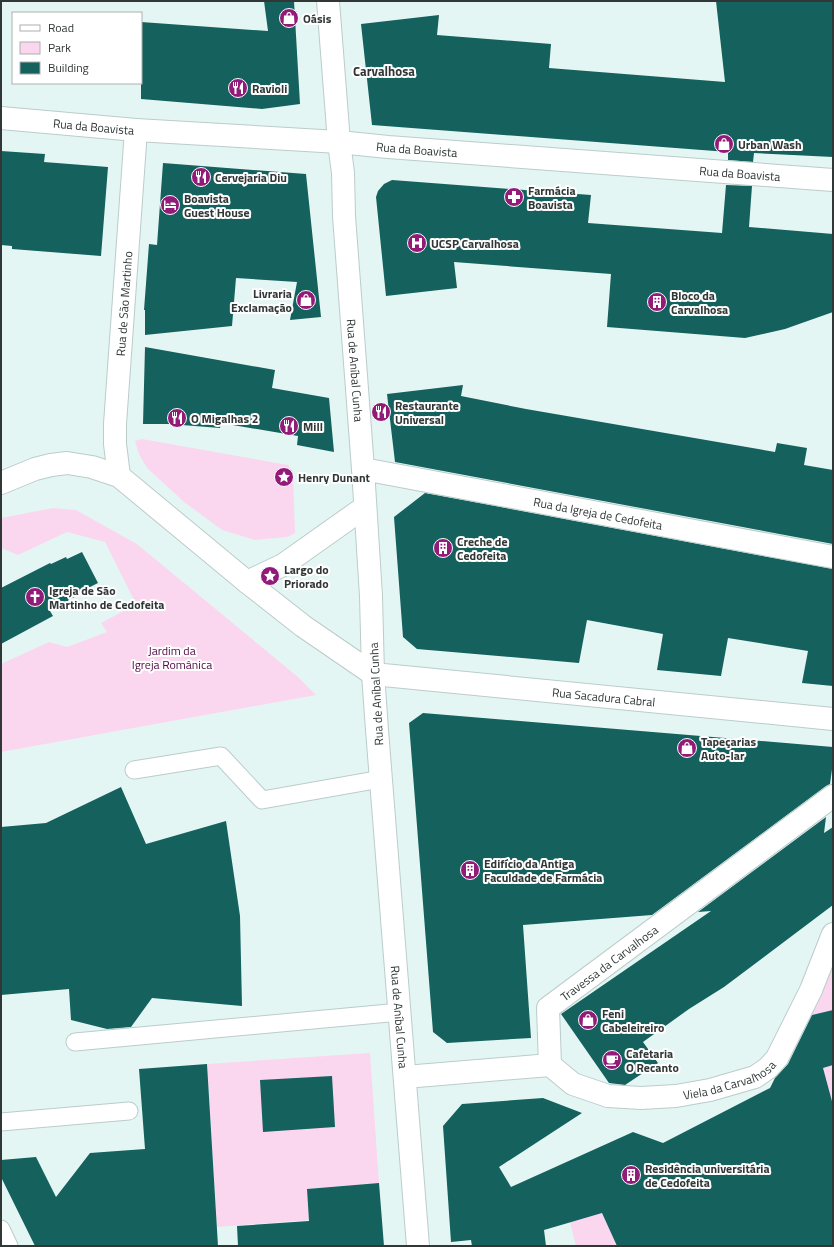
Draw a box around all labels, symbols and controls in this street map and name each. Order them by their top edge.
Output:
shop icon: Oásis [278,7,300,29]
place label: Oásis [303,9,332,28]
legend [12,12,142,84]
text: Road [48,18,74,37]
text: Park [48,38,71,57]
text: Building [48,58,89,77]
district label: Carvalhosa [353,61,415,81]
restaurant icon: Ravioli [227,77,249,99]
place label: Ravioli [252,79,287,98]
street label: Rua da Boavista [52,113,135,139]
shop icon: Urban Wash [713,133,735,155]
place label: Urban Wash [738,135,802,154]
street label: Rua da Boavista [375,136,458,162]
street label: Rua da Boavista [699,161,781,186]
restaurant icon: Cervejaria Diu [190,166,212,188]
place label: Cervejaria Diu [215,168,287,187]
place label: Farmácia Boavista [528,181,576,214]
pharmacy icon: Farmácia Boavista [503,186,525,208]
place label: Boavista Guest House [184,189,250,222]
hotel icon: Boavista Guest House [159,194,181,216]
hospital icon: UCSP Carvalhosa [406,232,428,254]
place label: UCSP Carvalhosa [431,234,519,253]
street label: Rua de São Martinho [110,250,137,357]
place label: Livraria Exclamação [231,284,292,317]
place label: Bloco da Carvalhosa [671,286,728,319]
shop icon: Livraria Exclamação [295,289,317,311]
building icon: Bloco da Carvalhosa [646,291,668,313]
street label: Rua de Aníbal Cunha [342,318,369,422]
place label: Restaurante Universal [395,396,459,429]
restaurant icon: Restaurante Universal [370,401,392,423]
restaurant icon: O Migalhas 2 [166,407,188,429]
place label: O Migalhas 2 [191,409,258,428]
restaurant icon: Mill [278,415,300,437]
place label: Mill [303,417,323,436]
place icon: Henry Dunant [273,466,295,488]
place label: Henry Dunant [298,468,371,487]
street label: Rua da Igreja de Cedofeita [532,492,664,534]
place label: Creche de Cedofeita [457,532,508,565]
building icon: Creche de Cedofeita [432,537,454,559]
place label: Largo do Priorado [284,560,329,593]
place icon: Largo do Priorado [259,565,281,587]
place label: Igreja de São Martinho de Cedofeita [49,581,164,614]
church icon: Igreja de São Martinho de Cedofeita [24,586,46,608]
park label: Jardim da Igreja Românica [132,641,212,674]
street label: Rua de Aníbal Cunha [364,642,388,746]
street label: Rua Sacadura Cabral [551,682,656,711]
place label: Tapeçarias Auto-lar [701,732,756,765]
shop icon: Tapeçarias Auto-lar [676,737,698,759]
place label: Edifício da Antiga Faculdade de Farmácia [484,854,603,887]
building icon: Edifício da Antiga Faculdade de Farmácia [459,859,481,881]
street label: Travessa da Carvalhosa [556,920,662,1005]
street label: Rua de Aníbal Cunha [386,965,413,1069]
place label: Feni Cabeleireiro [602,1004,664,1037]
shop icon: Feni Cabeleireiro [577,1009,599,1031]
place label: Cafetaria O Recanto [626,1044,679,1077]
cafe icon: Cafetaria O Recanto [601,1049,623,1071]
street label: Viela da Carvalhosa [681,1056,780,1104]
place label: Residência universitária de Cedofeita [645,1159,770,1192]
building icon: Residência universitária de Cedofeita [620,1164,642,1186]

